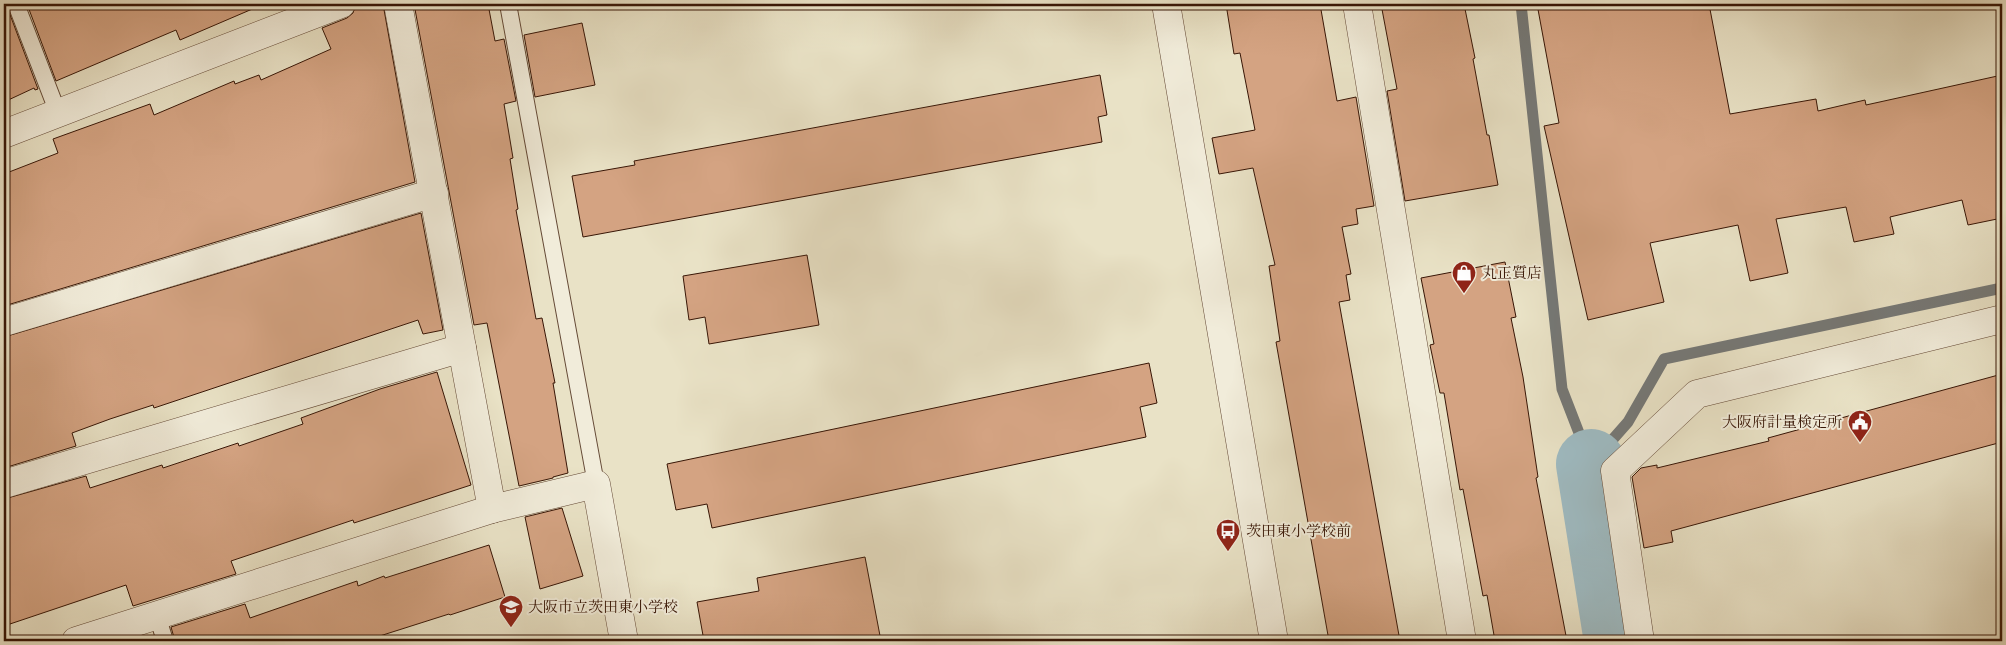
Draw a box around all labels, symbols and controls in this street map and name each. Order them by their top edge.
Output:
shop icon: 丸正質店 [1451,260,1477,294]
place label: 丸正質店 [1482,263,1542,283]
public building icon: 大阪府計量検定所 [1847,409,1873,443]
place label: 大阪府計量検定所 [1722,412,1842,432]
bus stop icon: 茨田東小学校前 [1215,518,1241,552]
place label: 茨田東小学校前 [1246,521,1351,541]
school or university icon: 大阪市立茨田東小学校 [498,594,524,628]
place label: 大阪市立茨田東小学校 [528,597,678,617]

